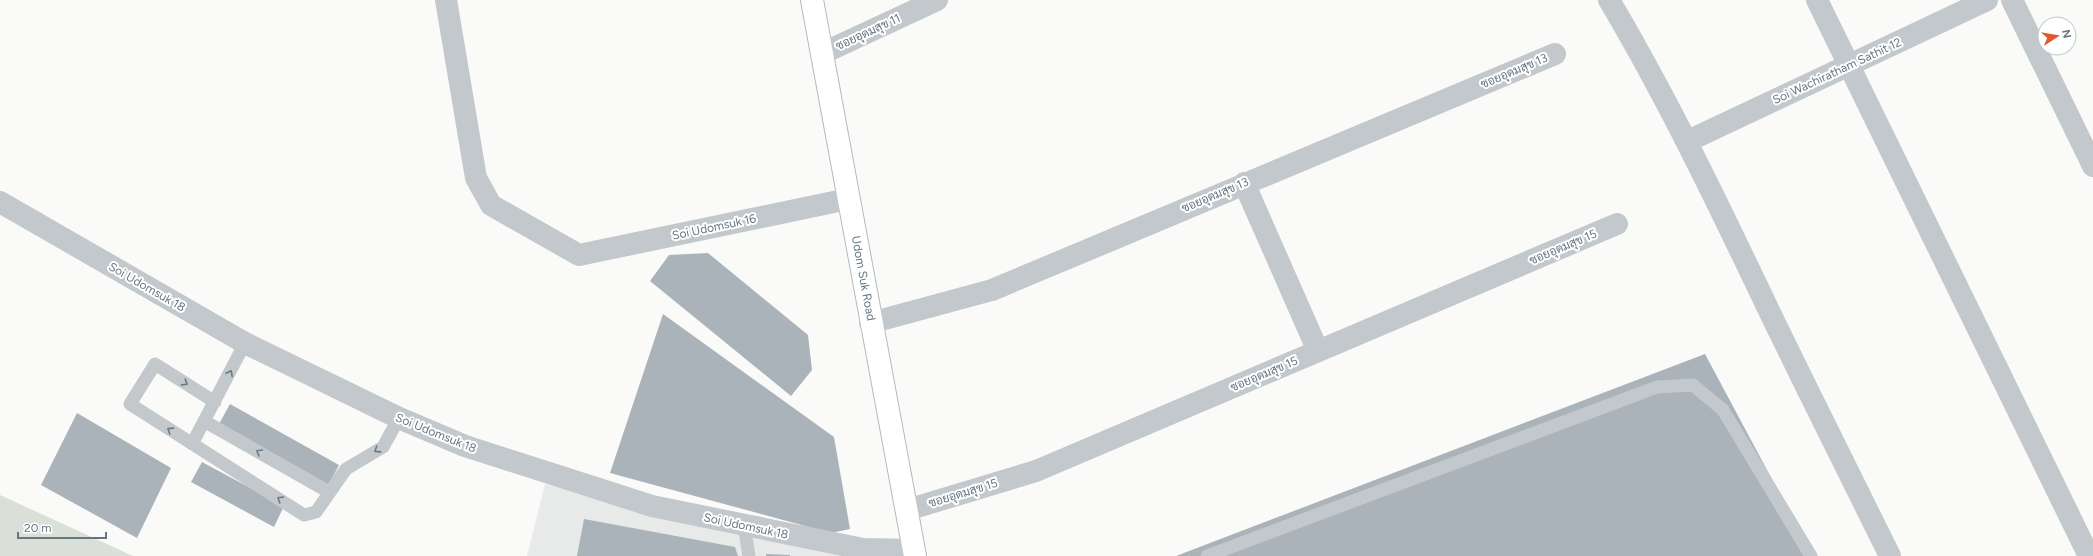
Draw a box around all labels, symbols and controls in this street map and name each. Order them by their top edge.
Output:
street label: ซอยอุดมสุข 11 [833,11,903,55]
north arrow [2037,16,2077,56]
text: N [2059,29,2074,40]
street label: Soi Wachiratham Sathit 12 [1770,35,1904,107]
street label: ซอยอุดมสุข 13 [1478,51,1550,93]
street label: ซอยอุดมสุข 13 [1179,175,1251,217]
street label: Soi Udomsuk 16 [671,211,758,243]
street label: ซอยอุดมสุข 15 [1527,227,1600,269]
street label: Udom Suk Road [849,235,878,322]
street label: Soi Udomsuk 18 [106,259,188,315]
street label: ซอยอุดมสุข 15 [1228,354,1301,396]
one-way arrow [225,369,233,377]
one-way arrow [181,378,188,386]
street label: Soi Udomsuk 18 [393,410,479,456]
one-way arrow [167,427,174,435]
one-way arrow [375,445,382,452]
one-way arrow [256,450,263,457]
street label: ซอยอุดมสุข 15 [927,476,1000,512]
one-way arrow [277,497,284,504]
street label: Soi Udomsuk 18 [702,510,790,542]
scale bar [18,514,106,540]
text: 20 m [24,521,52,535]

